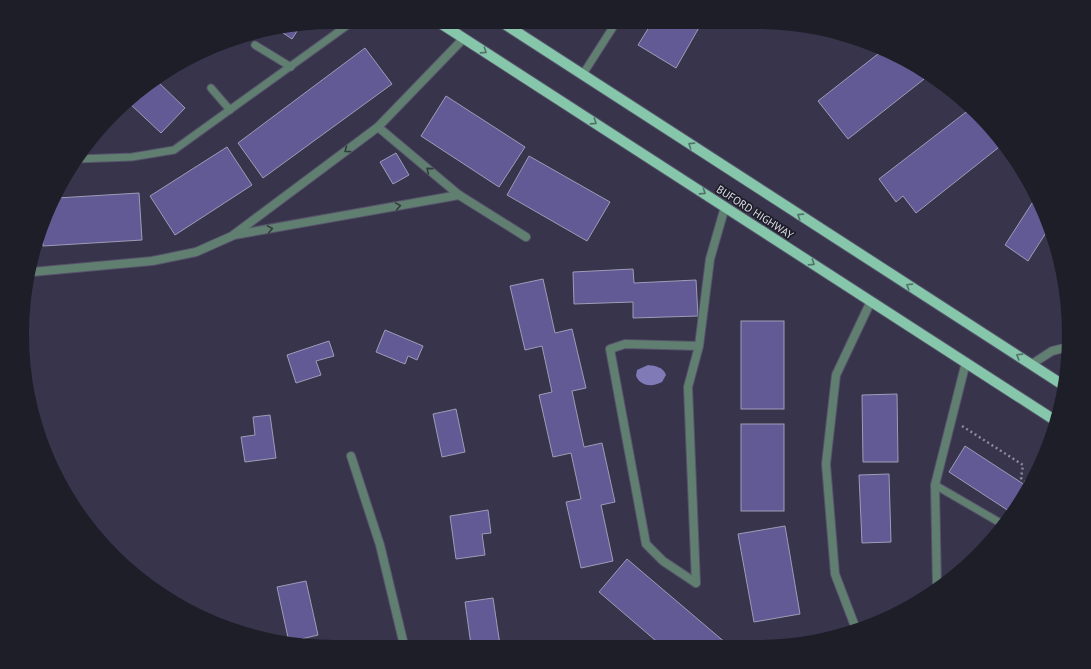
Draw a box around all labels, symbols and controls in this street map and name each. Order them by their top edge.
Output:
one-way arrow [480,47,487,54]
one-way arrow [590,117,597,125]
one-way arrow [688,142,695,150]
one-way arrow [344,146,351,153]
one-way arrow [426,167,434,174]
street label: BUFORD HIGHWAY [714,182,797,243]
one-way arrow [699,188,706,195]
one-way arrow [395,202,401,211]
one-way arrow [797,213,804,221]
one-way arrow [267,225,273,234]
one-way arrow [808,258,815,266]
one-way arrow [907,284,914,291]
one-way arrow [1016,353,1023,360]

